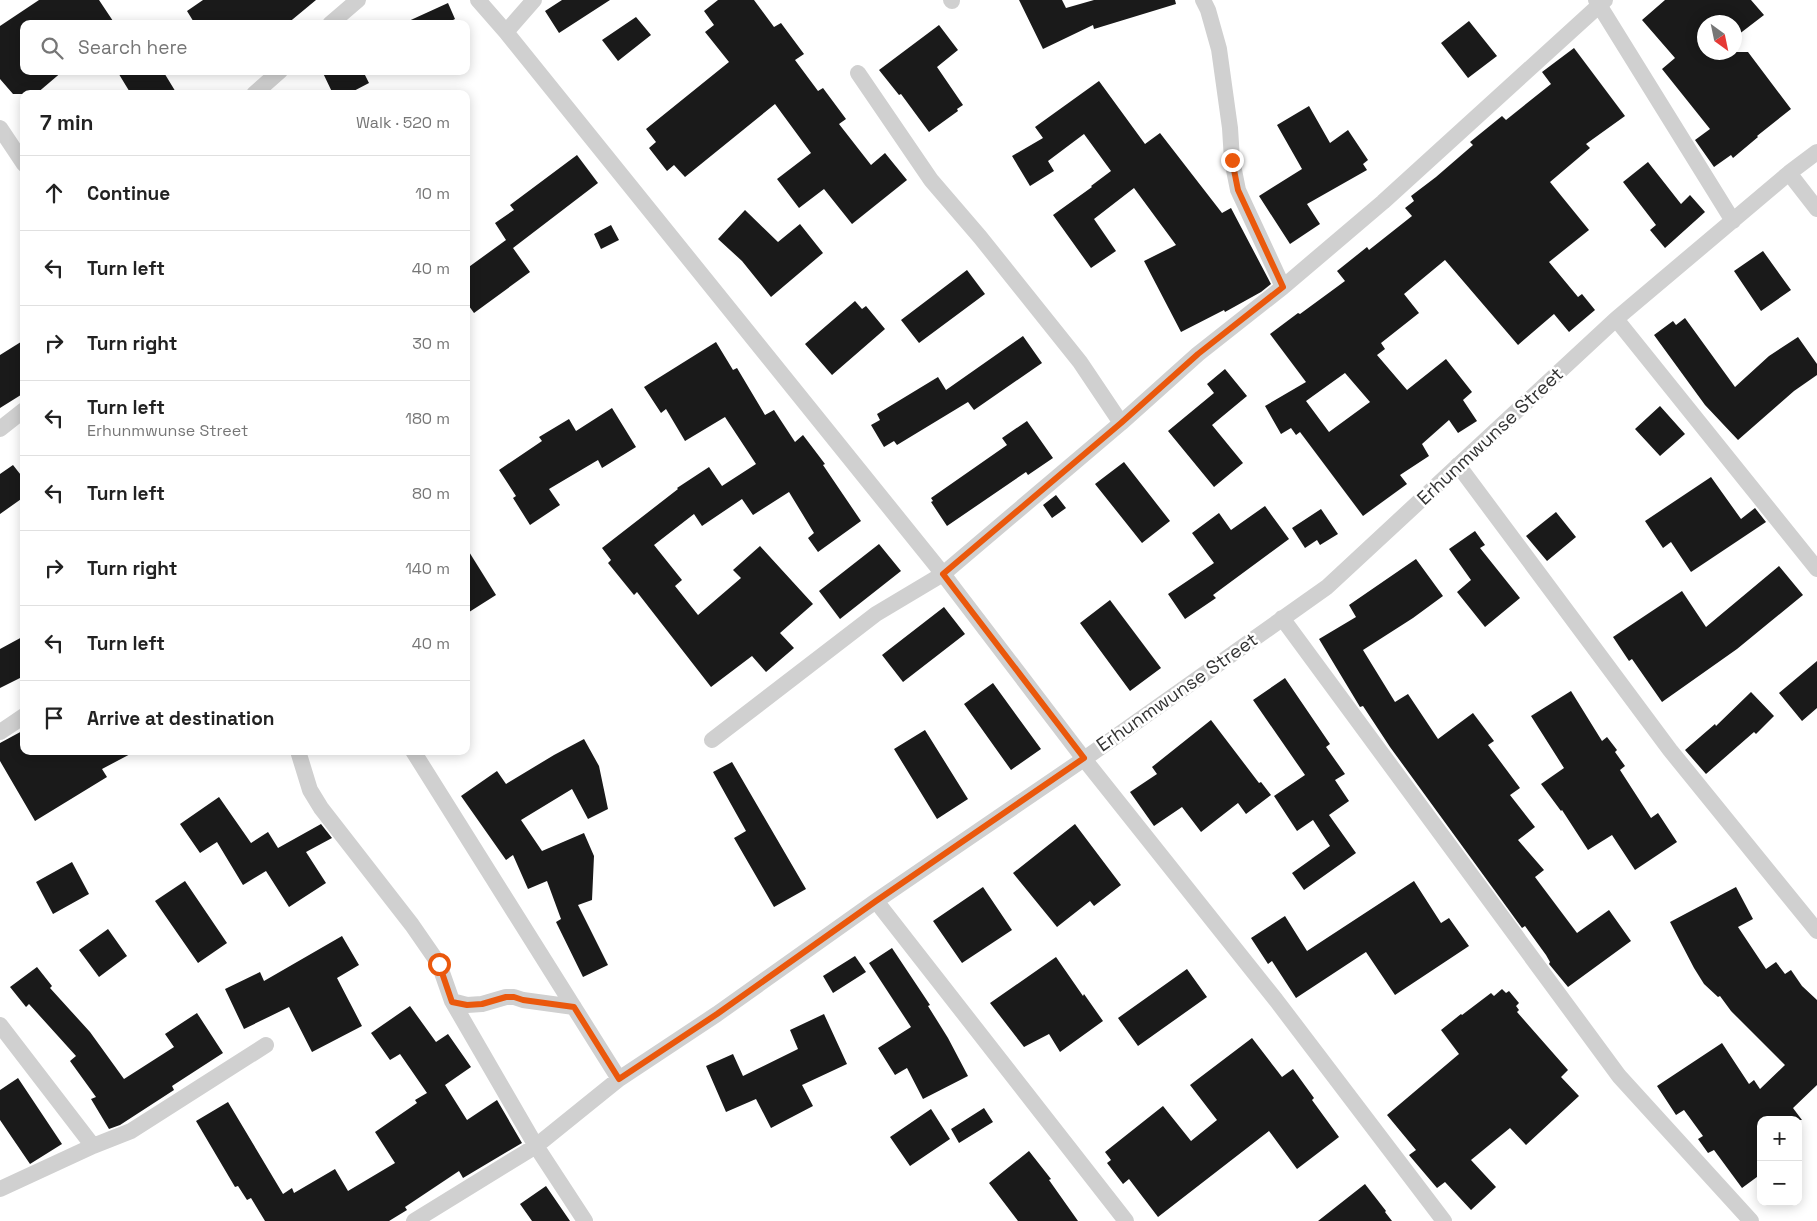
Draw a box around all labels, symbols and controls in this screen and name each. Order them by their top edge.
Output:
north arrow [1697,15,1742,60]
search box [20,20,470,75]
icon: search [38,34,66,62]
text: Search here [78,35,188,60]
text: 7 min [40,109,93,136]
text: Walk · 520 m [356,112,450,133]
route end [1221,149,1244,172]
icon: ahead [40,179,68,207]
text: Continue [87,181,170,206]
text: 10 m [415,183,450,204]
icon: left [40,254,68,282]
text: Turn left [87,256,165,281]
text: 40 m [412,258,450,279]
icon: right [40,329,68,357]
text: Turn right [87,331,177,356]
text: 30 m [412,333,450,354]
street label: Erhunmwunse Street [1411,362,1569,510]
text: Turn left [87,395,165,420]
icon: left [40,404,68,432]
text: 180 m [405,408,450,429]
text: Erhunmwunse Street [87,420,248,441]
icon: left [40,479,68,507]
text: Turn left [87,481,165,506]
text: 80 m [412,483,450,504]
icon: right [40,554,68,582]
text: Turn right [87,556,177,581]
text: 140 m [405,558,450,579]
street label: Erhunmwunse Street [1091,627,1263,757]
icon: left [40,629,68,657]
text: Turn left [87,631,165,656]
text: 40 m [412,633,450,654]
icon: arrive [40,704,68,732]
text: Arrive at destination [87,706,275,731]
route start [428,953,451,976]
map controls [1757,1116,1802,1206]
button: + [1757,1116,1802,1161]
button: − [1757,1161,1802,1206]

